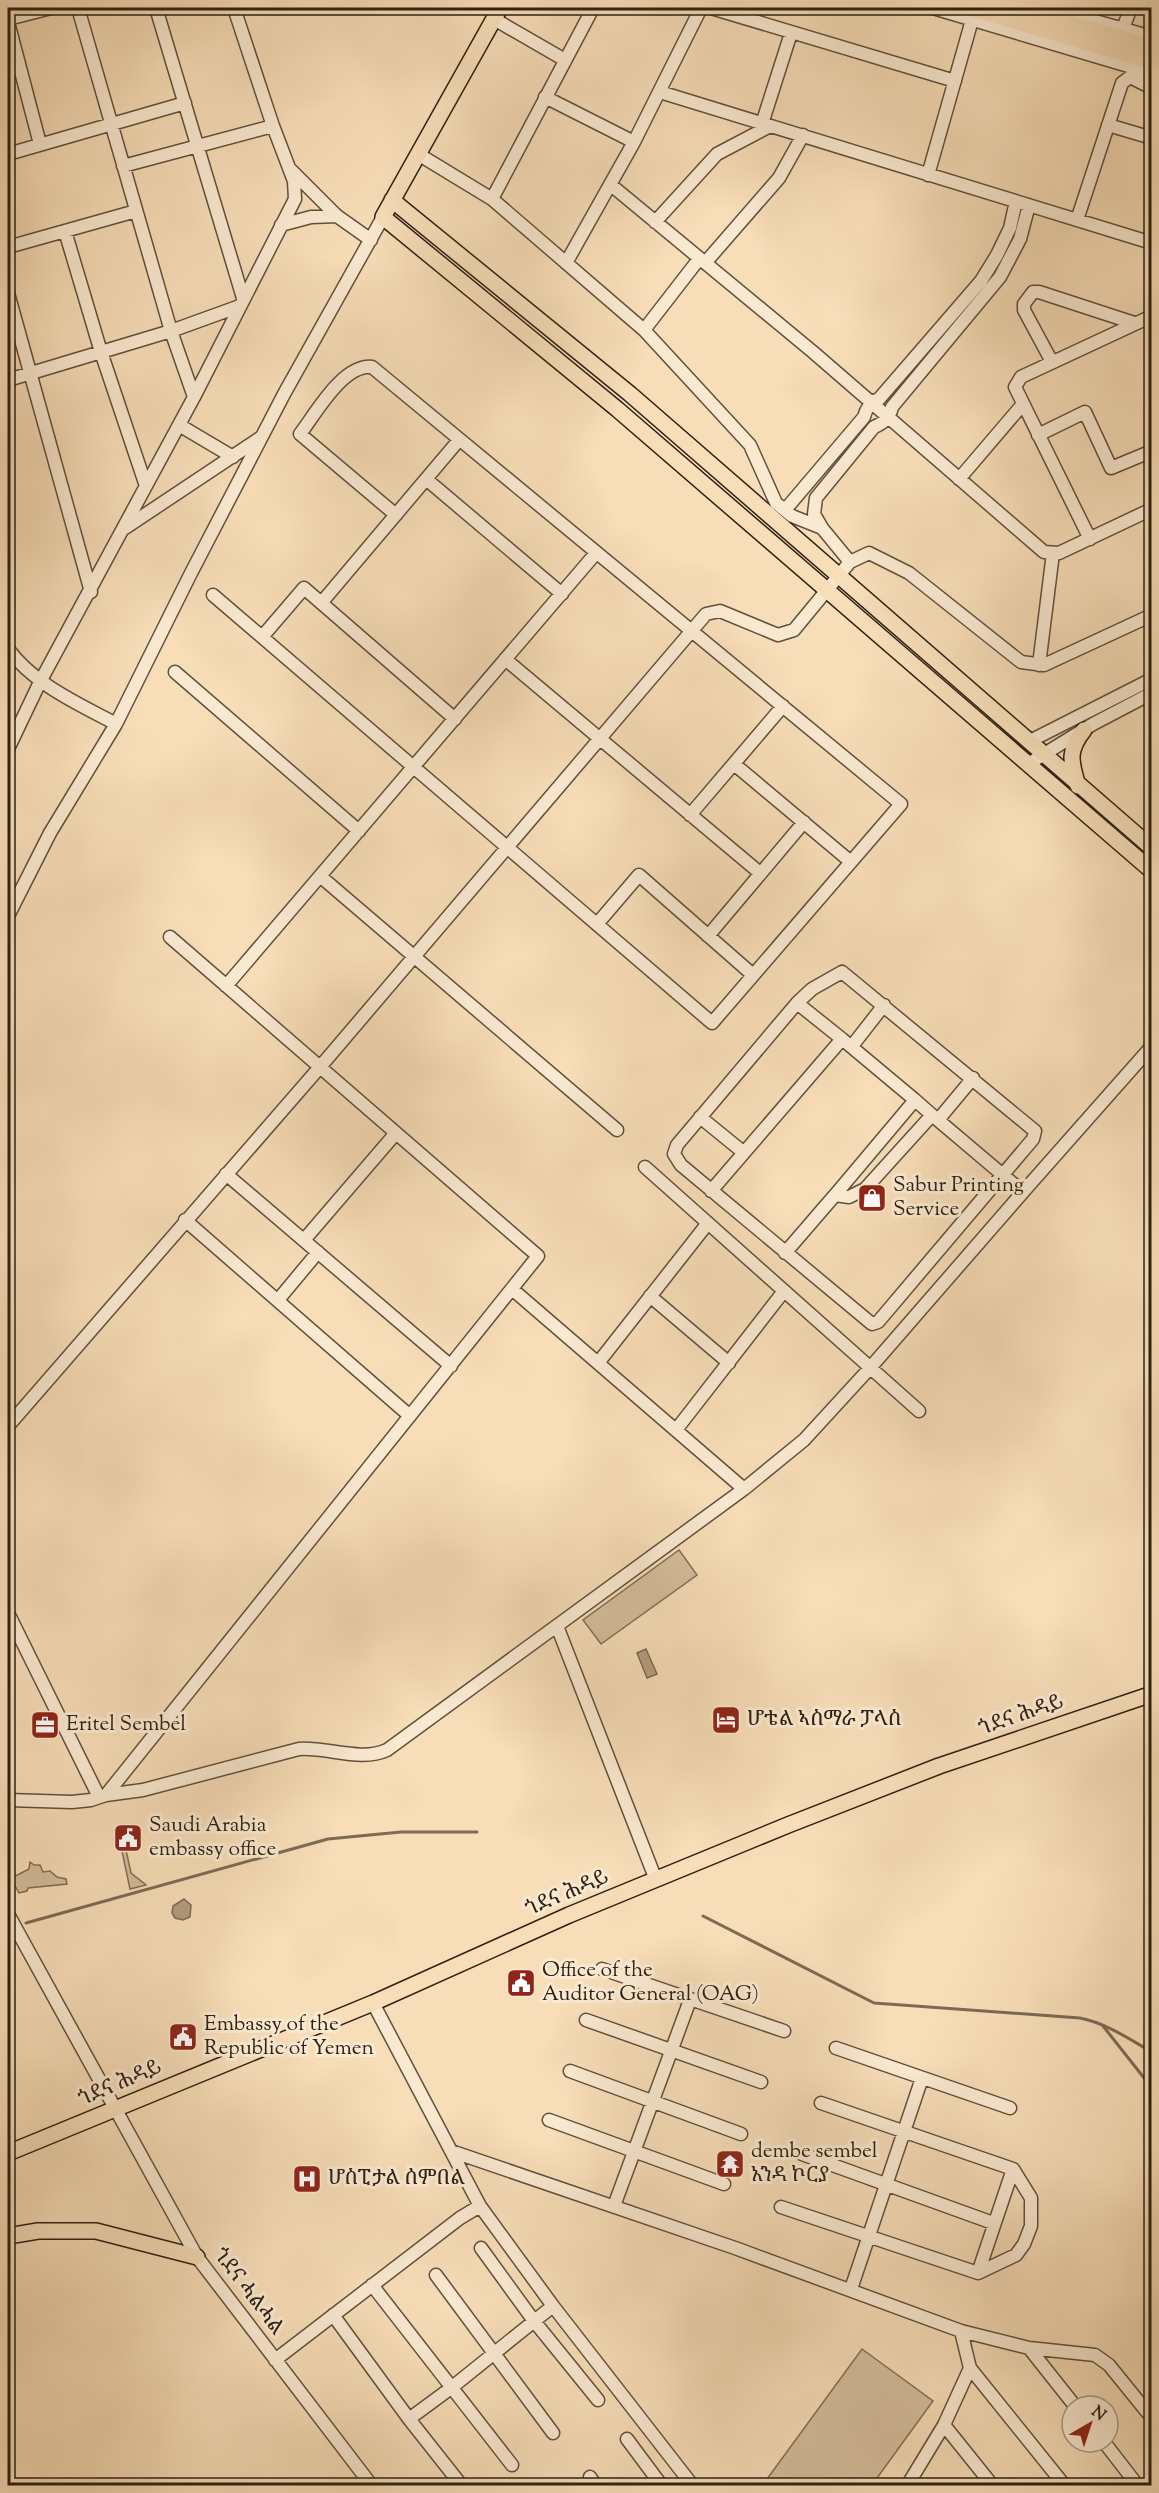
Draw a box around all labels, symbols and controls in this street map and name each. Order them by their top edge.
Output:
place label: Sabur Printing Service [893,1171,1024,1225]
shop icon: Sabur Printing Service [856,1182,888,1214]
street label: ጎደና ሕዳይ [975,1688,1067,1744]
hotel icon: ሆቴል ኣስማራ ፓላስ [710,1704,742,1736]
place label: ሆቴል ኣስማራ ፓላስ [747,1705,902,1735]
office icon: Eritel Sembel [29,1709,61,1741]
place label: Eritel Sembel [66,1710,186,1740]
place label: Saudi Arabia embassy office [149,1811,276,1865]
public building icon: Saudi Arabia embassy office [112,1822,144,1854]
street label: ጎደና ሕዳይ [521,1863,613,1925]
place label: Office of the Auditor General (OAG) [542,1956,759,2010]
public building icon: Office of the Auditor General (OAG) [505,1967,537,1999]
place label: Embassy of the Republic of Yemen [204,2010,374,2064]
public building icon: Embassy of the Republic of Yemen [167,2021,199,2053]
street label: ጎደና ሕዳይ [74,2053,166,2115]
place label: dembe sembel አንዳ ኮርያ [751,2137,878,2191]
temple icon: dembe sembel አንዳ ኮርያ [714,2148,746,2180]
hospital icon: ሆስፒታል ሰምበል [291,2163,323,2195]
place label: ሆስፒታል ሰምበል [328,2164,465,2194]
street label: ጎደና ሓልሓል [205,2242,291,2342]
north arrow [1060,2394,1120,2454]
text: N [1086,2401,1110,2427]

